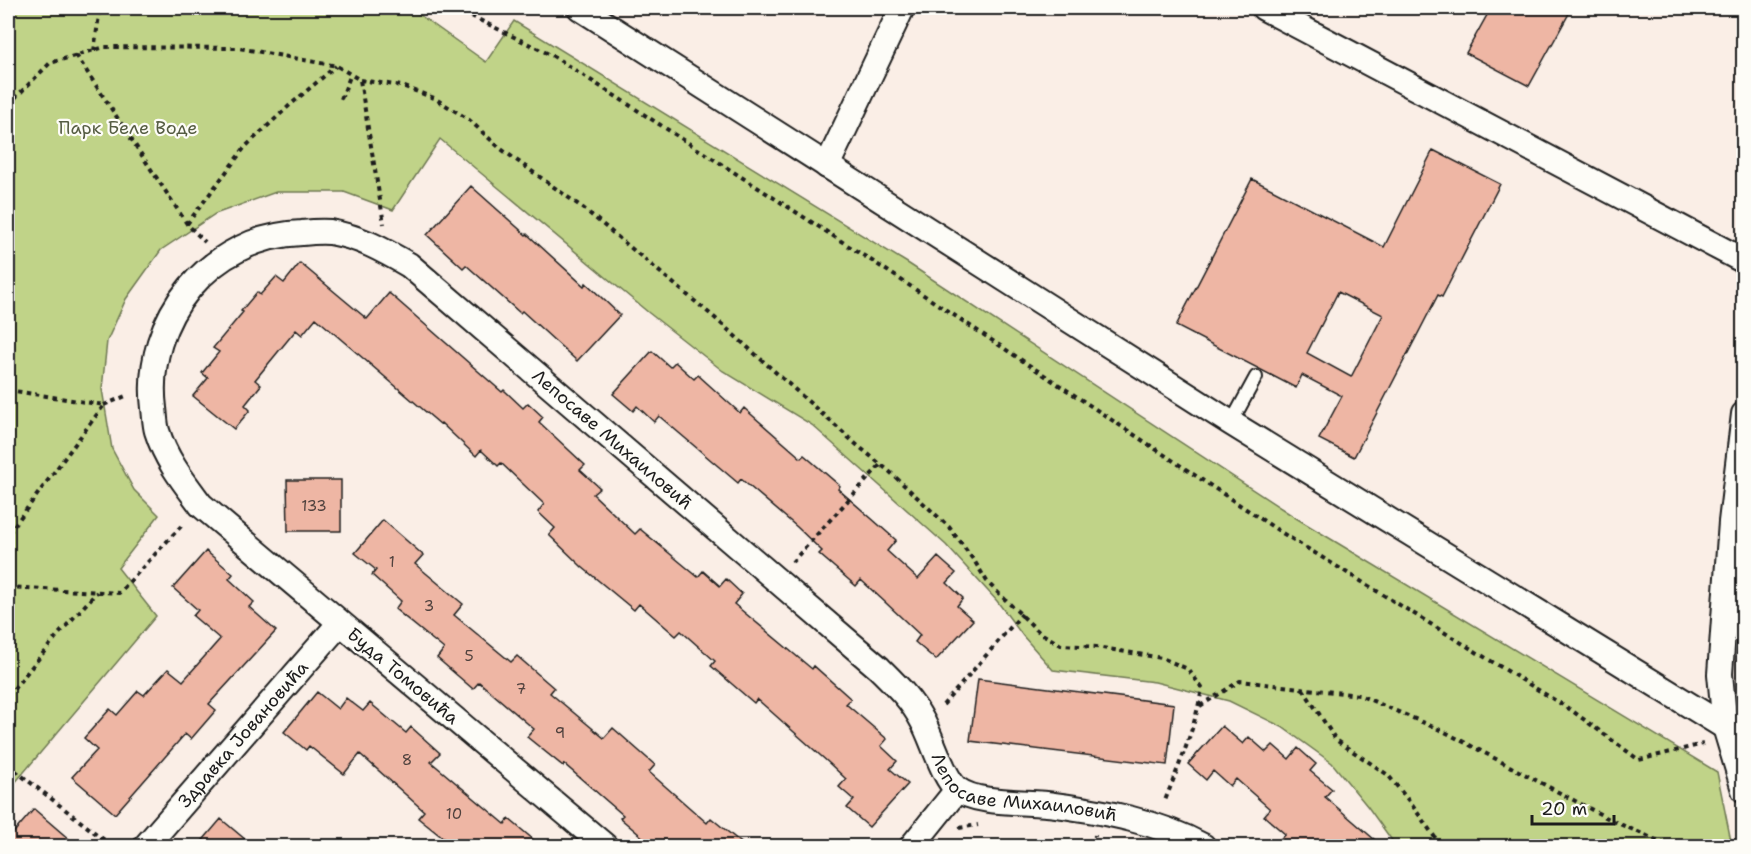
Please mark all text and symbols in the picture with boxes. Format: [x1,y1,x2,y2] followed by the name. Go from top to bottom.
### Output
[59,116,197,140] park label: Парк Беле Воде
[527,364,698,515] street label: Лепосаве Михаиловић
[301,496,327,516] house number: 133
[389,552,395,572] house number: 1
[424,596,434,616] house number: 3
[342,622,464,730] street label: Буда Томовића
[464,646,474,666] house number: 5
[173,656,314,813] street label: Здравка Јовановића
[516,679,526,699] house number: 7
[555,723,565,743] house number: 9
[926,749,1119,827] street label: Лепосаве Михаиловић
[402,750,412,770] house number: 8
[1532,788,1614,826] scale bar
[1541,797,1587,821] text: 20 m
[446,804,462,824] house number: 10

